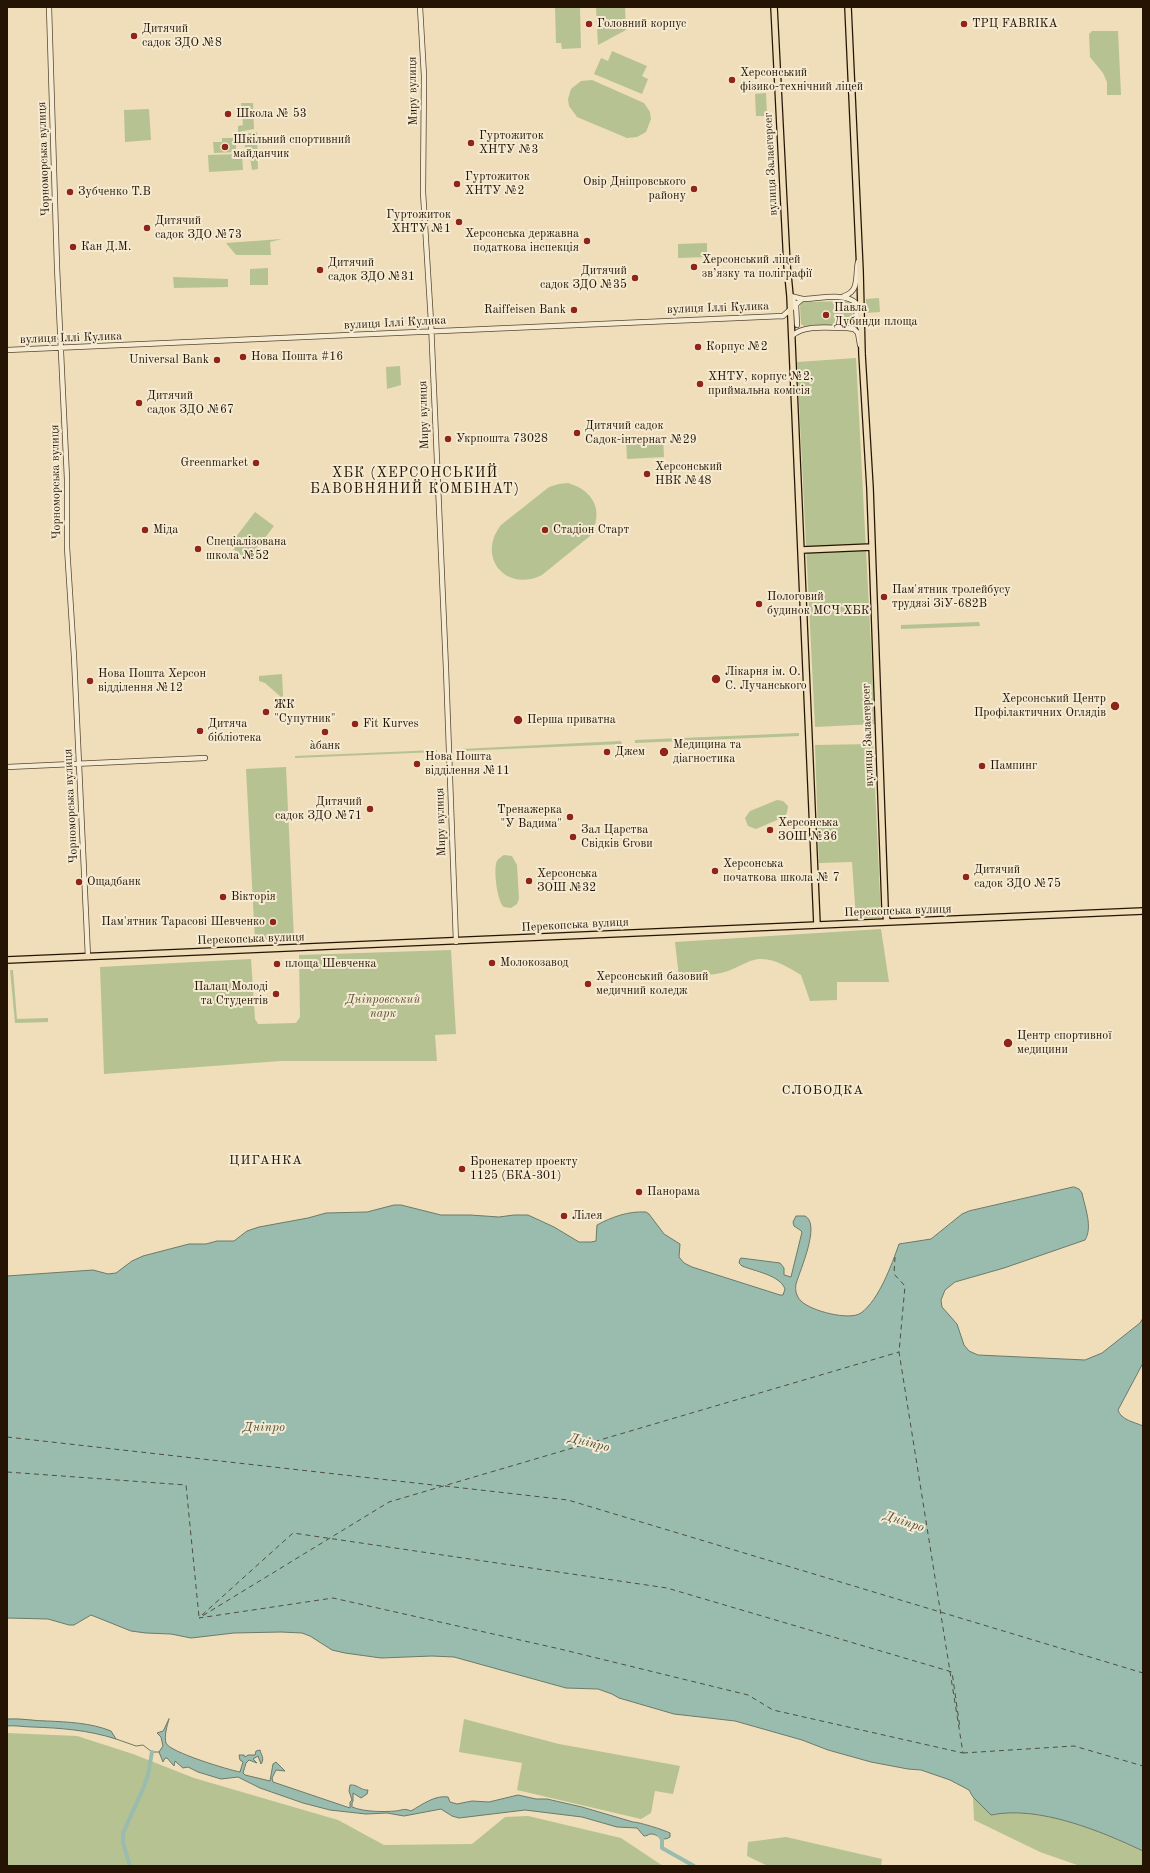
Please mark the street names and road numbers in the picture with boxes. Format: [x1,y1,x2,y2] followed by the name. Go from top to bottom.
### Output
[405,56,421,126] street label: Миру вулиця
[35,101,53,217] street label: Чорноморська вулиця
[761,112,781,216] street label: вулиця Залаегерсег
[667,299,769,317] street label: вулиця Іллі Кулика
[343,313,447,333] street label: вулиця Іллі Кулика
[20,329,122,347] street label: вулиця Іллі Кулика
[416,380,432,450] street label: Миру вулиця
[48,424,64,540] street label: Чорноморська вулиця
[859,683,877,787] street label: вулиця Залаегерсег
[61,748,81,864] street label: Чорноморська вулиця
[433,787,449,857] street label: Миру вулиця
[844,902,952,920] street label: Перекопська вулиця
[521,915,629,935] street label: Перекопська вулиця
[197,930,305,948] street label: Перекопська вулиця

